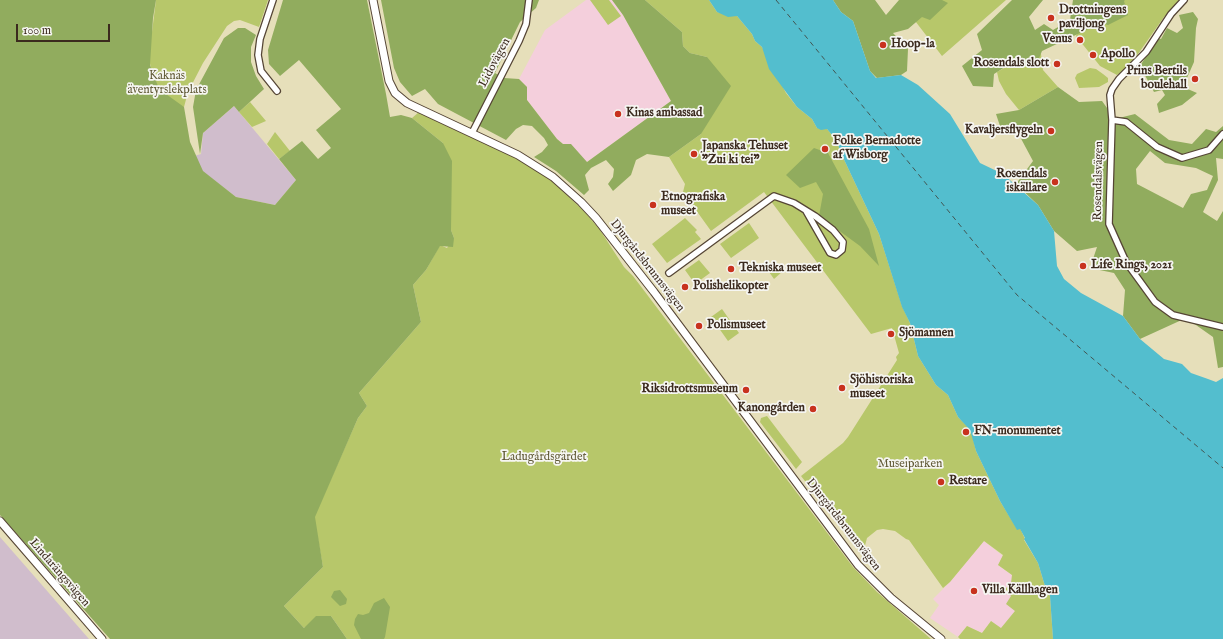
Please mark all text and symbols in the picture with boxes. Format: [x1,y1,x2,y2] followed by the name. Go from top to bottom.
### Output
[1059,4,1126,32] place label: Drottningens paviljong
[1046,13,1056,23] marker: Drottningens paviljong
[18,16,112,42] scale bar
[23,23,51,38] text: 100 m
[1043,33,1072,47] place label: Venus
[1075,35,1085,45] marker: Venus
[476,36,514,90] street label: Lidovägen
[891,38,935,52] place label: Hoop-la
[878,40,888,50] marker: Hoop-la
[1101,48,1135,62] place label: Apollo
[1088,50,1098,60] marker: Apollo
[973,57,1049,71] place label: Rosendals slott
[1052,59,1062,69] marker: Rosendals slott
[1127,65,1187,93] place label: Prins Bertils boulehall
[127,70,207,98] park label: Kaknäs äventyrslekplats
[1190,74,1200,84] marker: Prins Bertils boulehall
[626,107,702,121] place label: Kinas ambassad
[613,109,623,119] marker: Kinas ambassad
[965,124,1043,138] place label: Kavaljersflygeln
[1046,126,1056,136] marker: Kavaljersflygeln
[833,135,921,163] place label: Folke Bernadotte af Wisborg
[702,140,788,168] place label: Japanska Tehuset "Zui ki tei"
[1091,141,1107,221] street label: Rosendalsvägen
[820,144,830,154] marker: Folke Bernadotte af Wisborg
[689,149,699,159] marker: Japanska Tehuset "Zui ki tei"
[996,168,1047,196] place label: Rosendals iskällare
[1050,177,1060,187] marker: Rosendals iskällare
[661,191,725,219] place label: Etnografiska museet
[648,200,658,210] marker: Etnografiska museet
[607,217,687,315] street label: Djurgårdsbrunnsvägen
[1091,259,1172,273] place label: Life Rings, 2021
[1078,261,1088,271] marker: Life Rings, 2021
[739,262,821,276] place label: Tekniska museet
[726,264,736,274] marker: Tekniska museet
[693,280,769,294] place label: Polishelikopter
[680,282,690,292] marker: Polishelikopter
[707,319,766,333] place label: Polismuseet
[694,321,704,331] marker: Polismuseet
[899,327,954,341] place label: Sjömannen
[886,329,896,339] marker: Sjömannen
[850,374,913,402] place label: Sjöhistoriska museet
[642,383,738,397] place label: Riksidrottsmuseum
[837,383,847,393] marker: Sjöhistoriska museet
[741,385,751,395] marker: Riksidrottsmuseum
[738,402,805,416] place label: Kanongården
[808,404,818,414] marker: Kanongården
[974,425,1061,439] place label: FN-monumentet
[961,427,971,437] marker: FN-monumentet
[501,451,587,465] park label: Ladugårdsgärdet
[878,458,942,472] park label: Museiparken
[949,475,987,489] place label: Restare
[803,476,883,574] street label: Djurgårdsbrunnsvägen
[936,477,946,487] marker: Restare
[26,536,92,610] street label: Lindarängsvägen
[982,584,1058,598] place label: Villa Källhagen
[969,586,979,596] marker: Villa Källhagen

